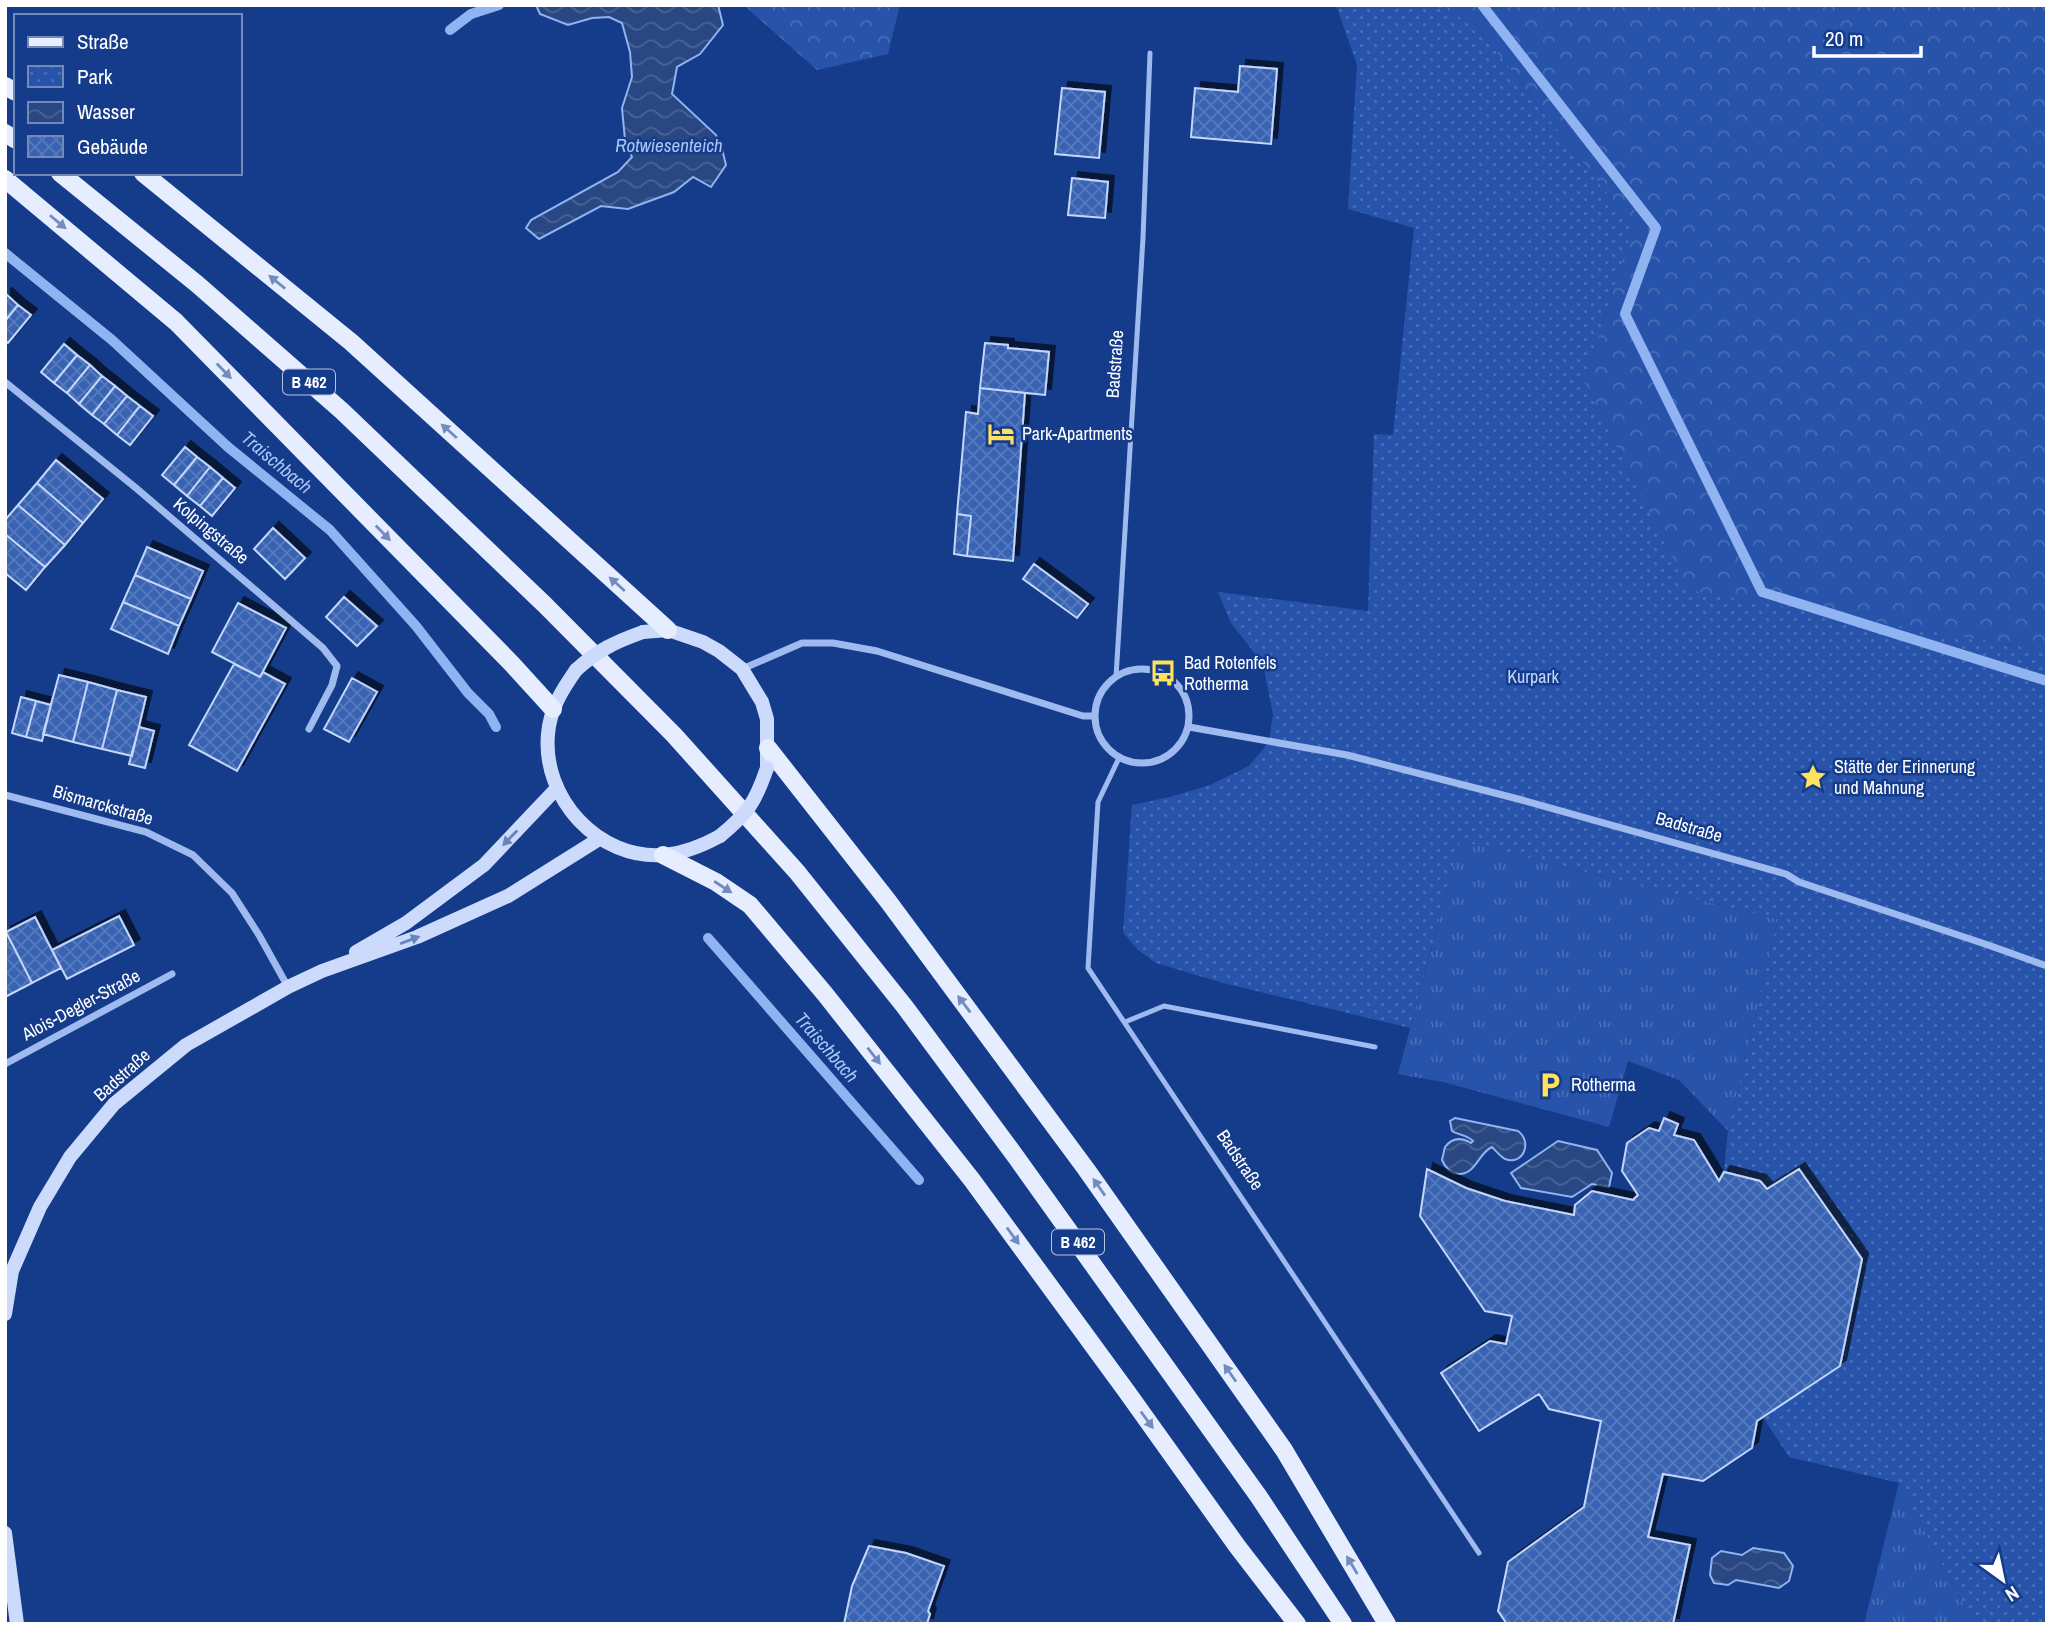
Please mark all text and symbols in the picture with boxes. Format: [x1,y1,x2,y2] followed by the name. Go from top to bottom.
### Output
[14,14,242,175] legend
[1814,14,1921,58] scale bar
[1825,24,1863,53] text: 20 m
[77,27,129,56] text: Straße
[77,62,113,91] text: Park
[77,97,135,126] text: Wasser
[77,132,148,161] text: Gebäude
[615,132,723,158] water label: Rotwiesenteich
[48,215,66,230] one-way arrow
[269,275,286,290] one-way arrow
[1100,329,1129,399] street label: Badstraße
[215,362,232,379] one-way arrow
[283,370,335,394] road number: B 462
[986,419,1016,449] hotel icon: Park-Apartments
[1022,421,1133,446] place label: Park-Apartments
[440,423,458,439] one-way arrow
[236,425,318,499] water label: Traischbach
[168,492,255,570] street label: Kolpingstraße
[375,524,391,541] one-way arrow
[609,577,626,593] one-way arrow
[1184,650,1277,696] place label: Bad Rotenfels Rotherma
[1148,658,1178,688] bus stop icon: Bad Rotenfels Rotherma
[1507,664,1559,689] park label: Kurpark
[1834,754,1976,800] place label: Stätte der Erinnerung und Mahnung
[1798,762,1828,792] place icon: Stätte der Erinnerung und Mahnung
[50,778,156,831] street label: Bismarckstraße
[1653,805,1725,848] street label: Badstraße
[501,829,518,846] one-way arrow
[714,880,732,894] one-way arrow
[399,934,420,945] one-way arrow
[16,963,144,1047] street label: Alois-Degler-Straße
[957,995,971,1013] one-way arrow
[789,1006,865,1088] water label: Traischbach
[88,1043,155,1107] street label: Badstraße
[866,1047,881,1064] one-way arrow
[1535,1070,1565,1100] parking icon: Rotherma
[1571,1072,1636,1097] place label: Rotherma
[1211,1125,1270,1195] street label: Badstraße
[1092,1178,1106,1196] one-way arrow
[1005,1227,1019,1245] one-way arrow
[1052,1230,1104,1254] road number: B 462
[1223,1364,1237,1382] one-way arrow
[1140,1411,1154,1429] one-way arrow
[1968,1545,2038,1615] north arrow
[1346,1556,1358,1575] one-way arrow
[2000,1580,2024,1608] text: N

